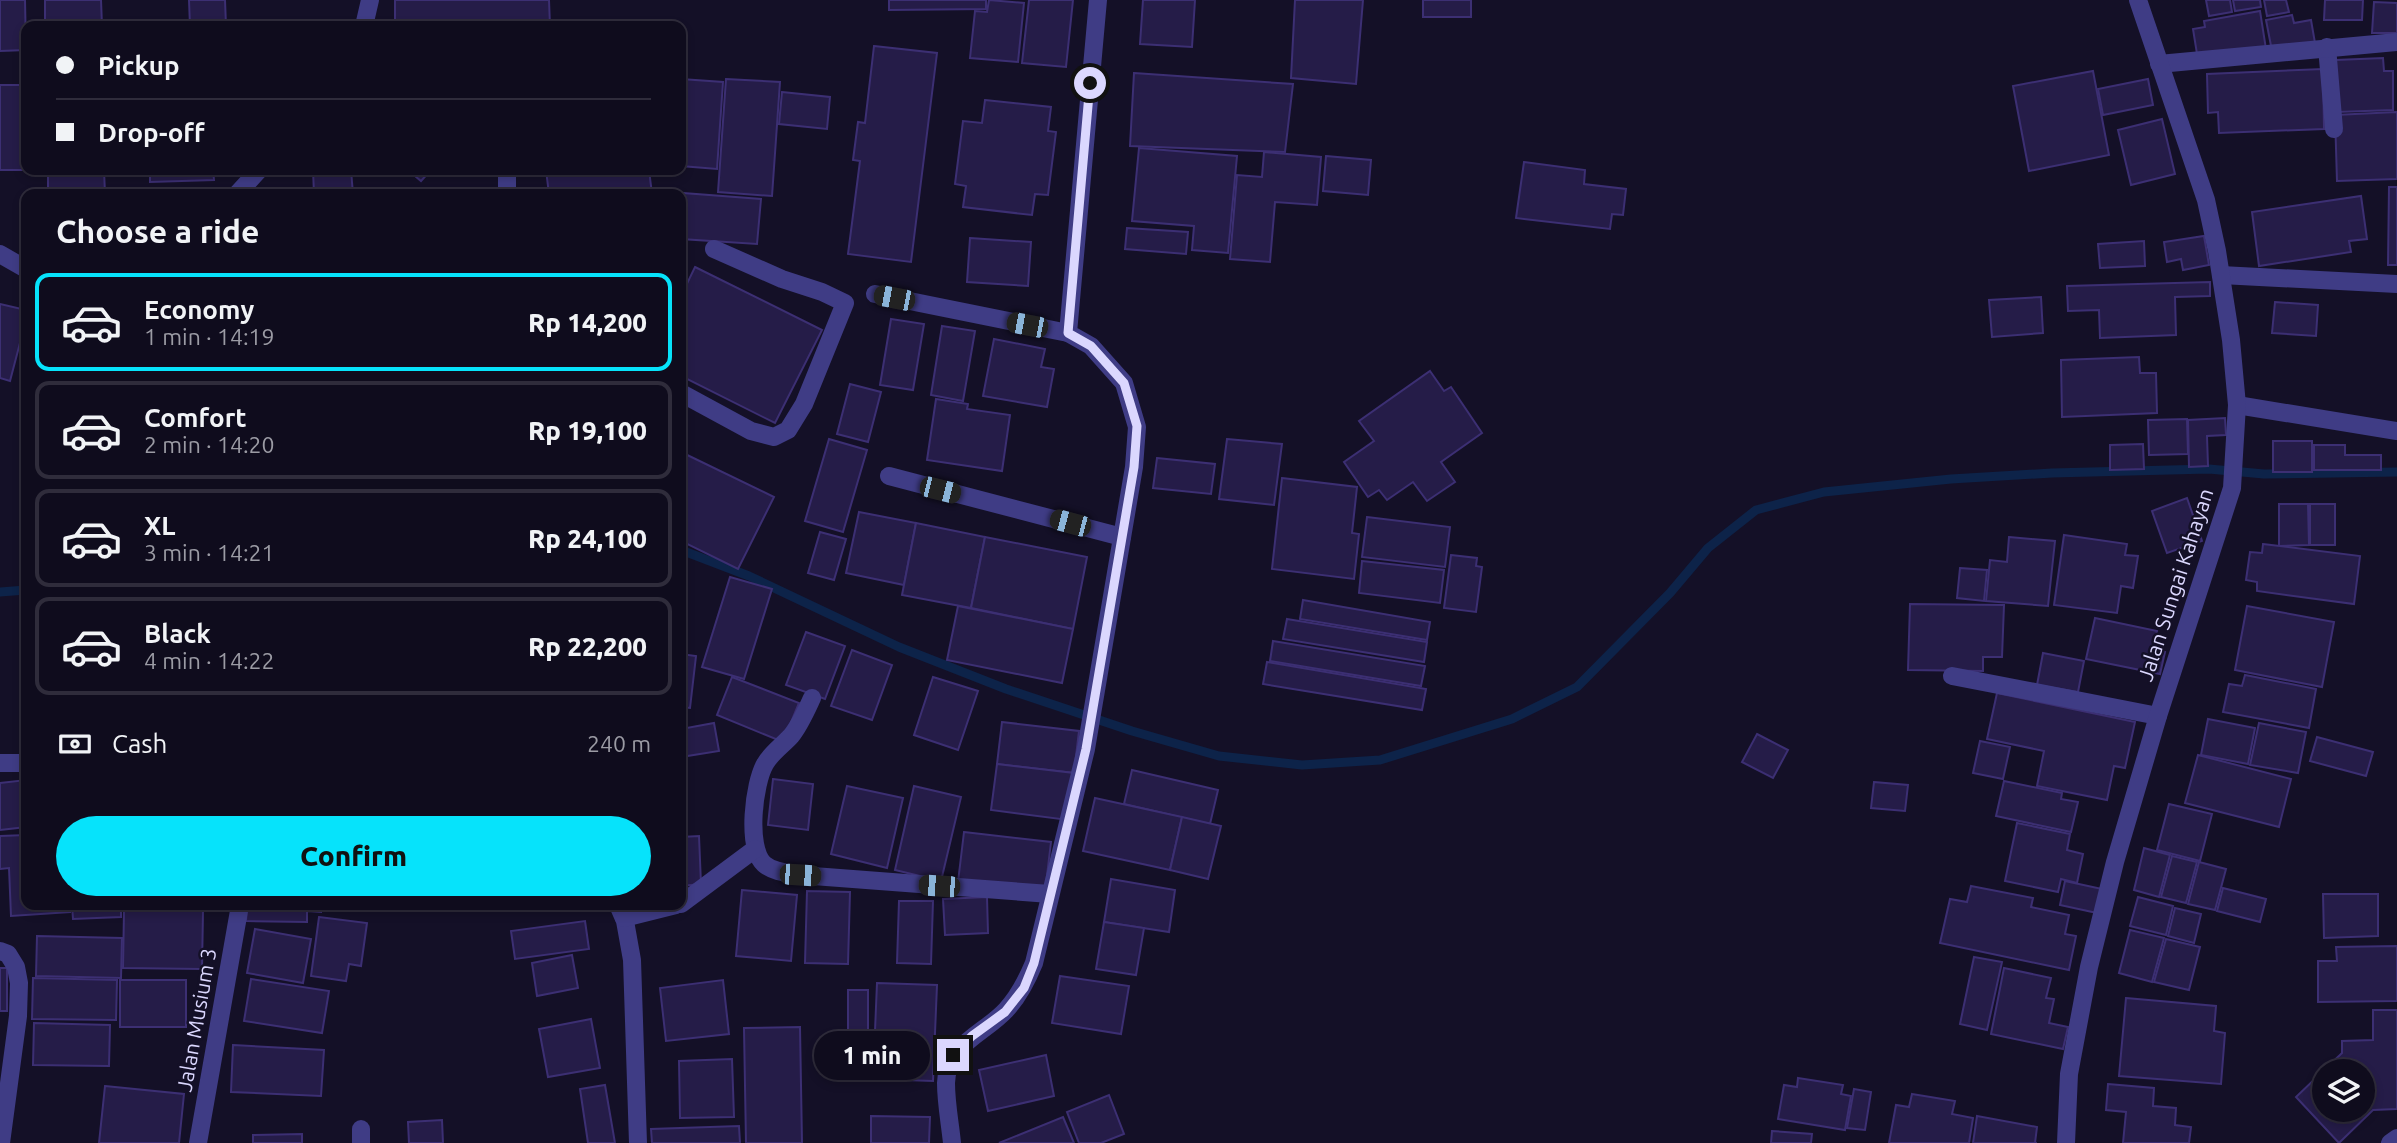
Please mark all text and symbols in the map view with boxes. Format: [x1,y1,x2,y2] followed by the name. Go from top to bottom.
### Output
[98,51,180,80] text: Pickup
[1074,67,1106,99] route start
[98,118,205,147] text: Drop-off
[56,213,259,249] text: Choose a ride
[872,284,917,312] car
[60,291,123,354] icon: car
[144,295,254,324] text: Economy
[528,308,647,337] text: Rp 14,200
[1005,311,1050,339] car
[144,324,275,349] text: 1 min · 14:19
[60,399,123,462] icon: car
[144,403,247,432] text: Comfort
[528,416,647,445] text: Rp 19,100
[144,432,275,457] text: 2 min · 14:20
[918,475,963,505] car
[2133,485,2218,684] street label: Jalan Sungai Kahayan
[60,507,123,570] icon: car
[1047,507,1094,539] car
[144,511,175,540] text: XL
[528,524,647,553] text: Rp 24,100
[144,540,275,565] text: 3 min · 14:21
[60,615,123,678] icon: car
[144,619,211,648] text: Black
[528,632,647,661] text: Rp 22,200
[144,648,275,673] text: 4 min · 14:22
[56,725,94,763] icon: cash
[112,729,167,758] text: Cash
[587,731,651,756] text: 240 m
[56,816,651,896] button: Confirm
[779,863,822,887] car
[918,874,961,898] car
[172,946,220,1094] street label: Jalan Musium 3
[813,1030,928,1080] callout: 1 min
[937,1039,969,1071] route end
[843,1043,901,1068] text: 1 min
[2312,1059,2375,1122] map controls
[2312,1059,2375,1122] button: layers

